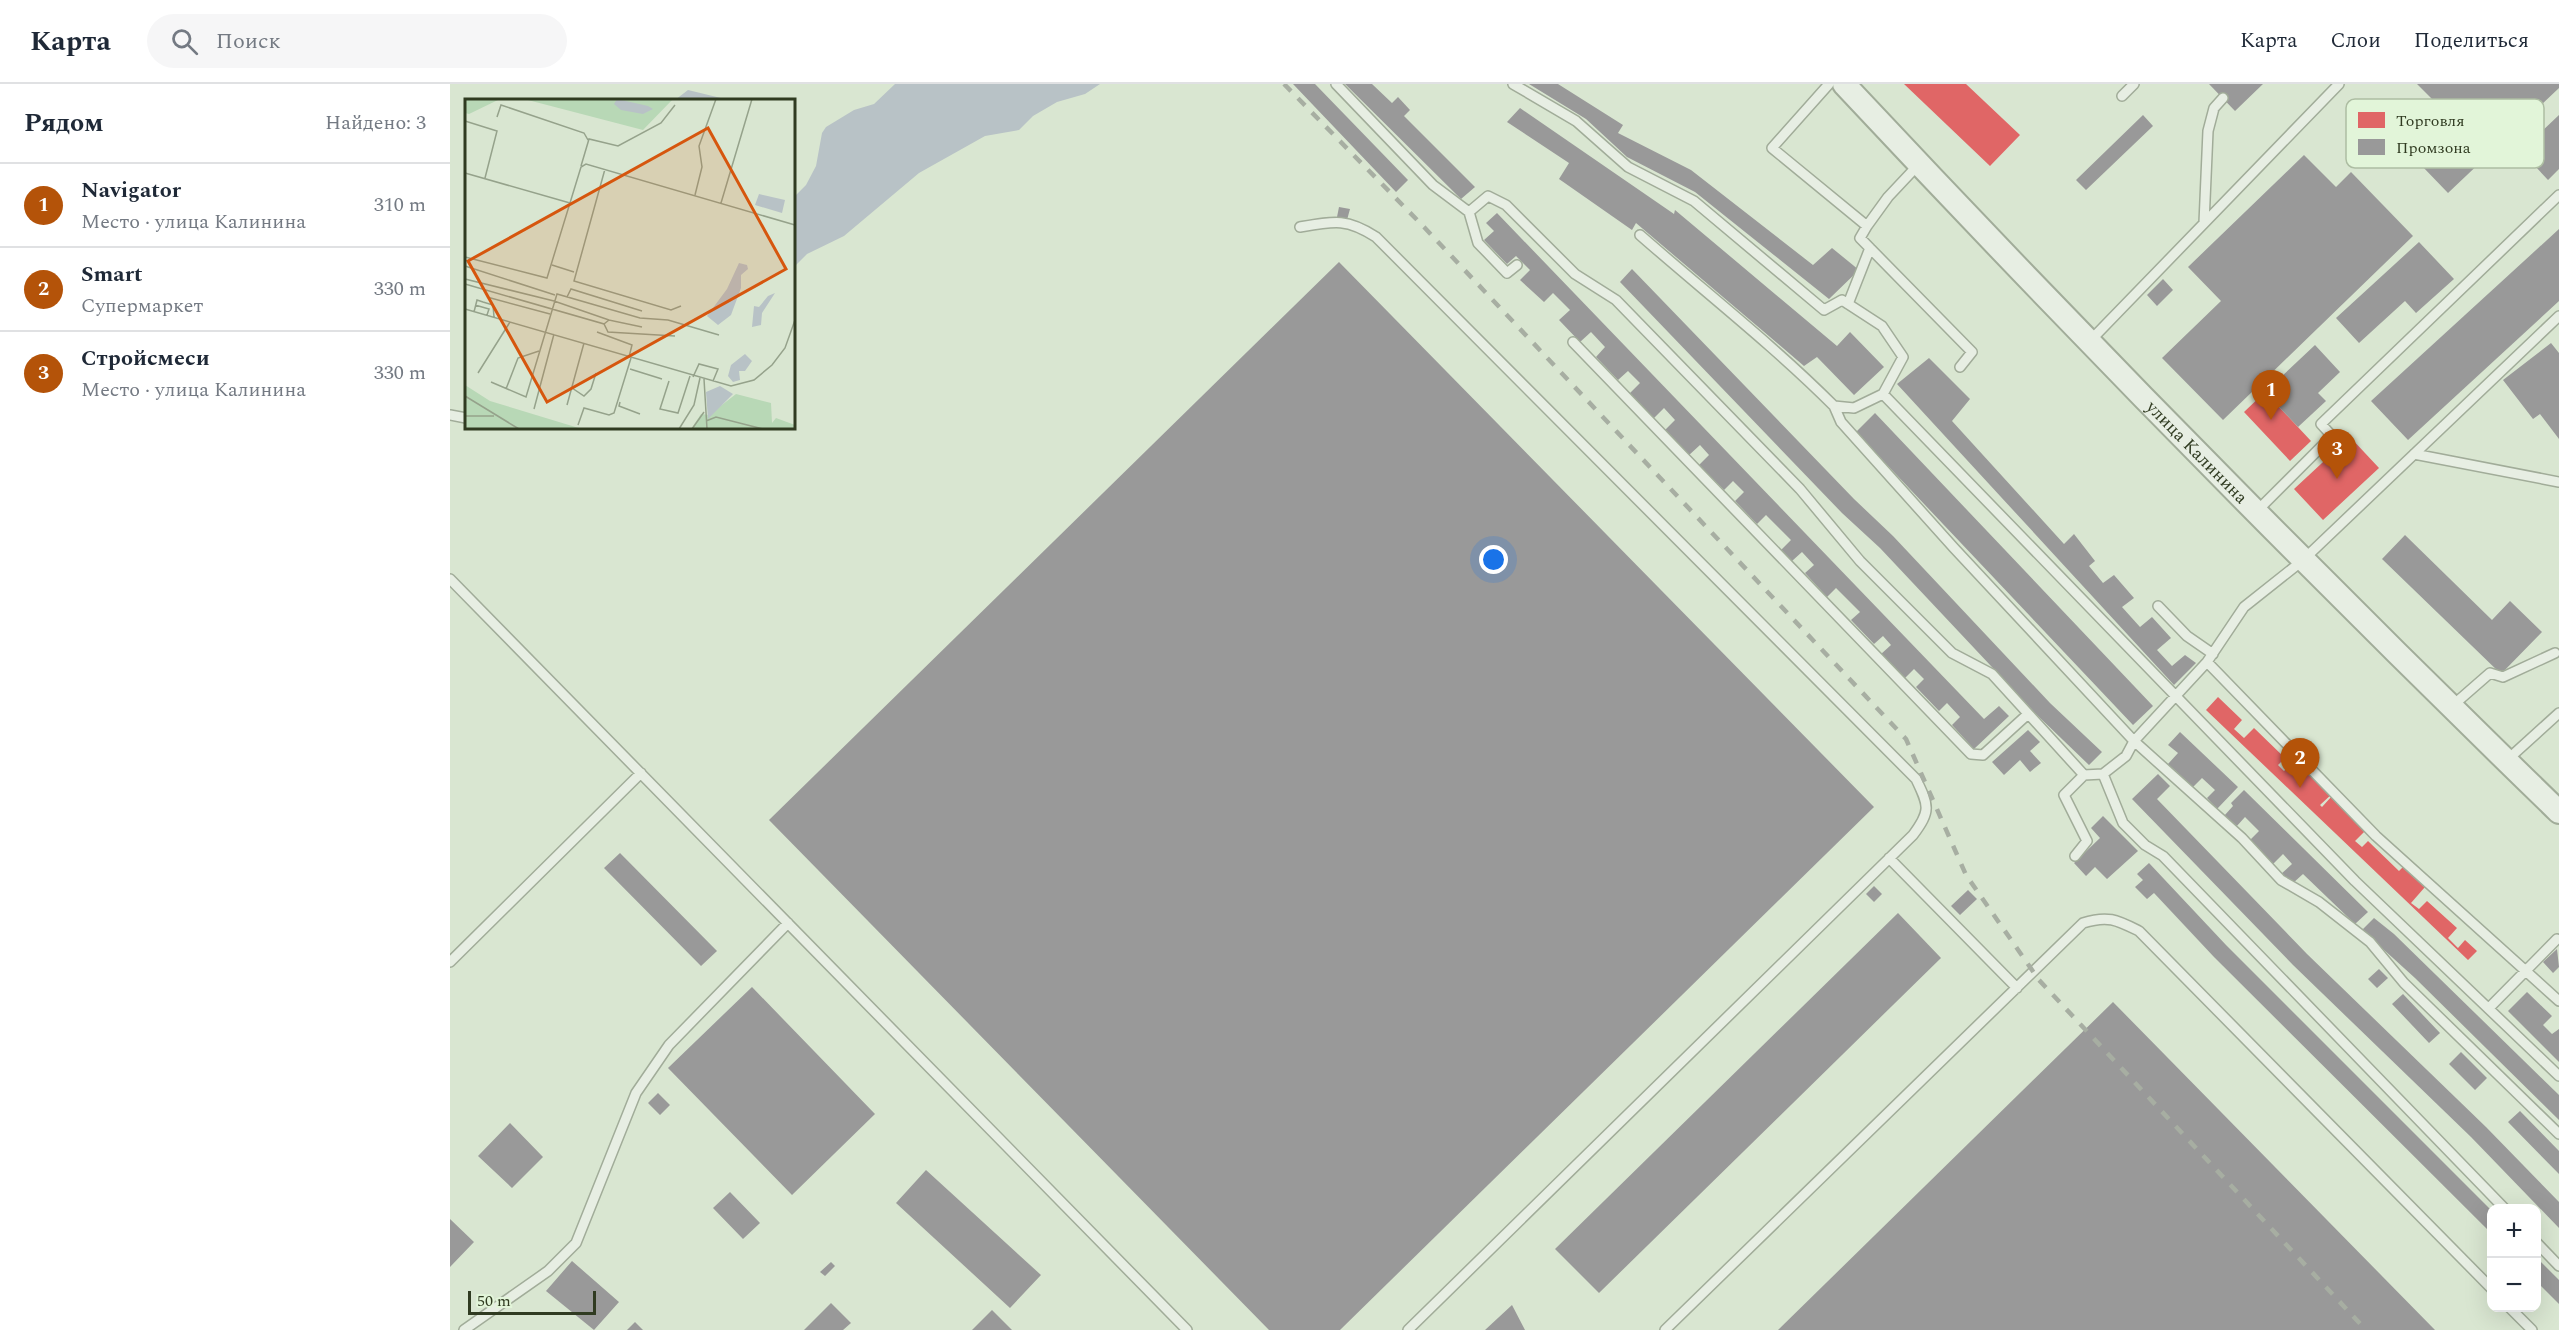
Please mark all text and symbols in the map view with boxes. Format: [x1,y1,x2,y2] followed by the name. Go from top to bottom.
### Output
[147,14,567,68] search box
[30,20,111,63] text: Карта
[168,25,201,58] icon: search
[216,25,281,58] text: Поиск
[2240,25,2297,57] text: Карта
[2330,25,2381,57] text: Слои
[2414,25,2529,57] text: Поделиться
[465,99,795,429] inset map
[2346,99,2544,168] legend
[24,103,104,143] text: Рядом
[325,108,426,138] text: Найдено: 3
[2396,109,2465,133] text: Торговля
[2396,136,2471,160] text: Промзона
[81,174,181,207] text: Navigator
[38,190,49,220] text: 1
[374,190,426,220] text: 310 m
[81,207,306,237] text: Место · улица Калинина
[81,258,143,291] text: Smart
[38,274,49,304] text: 2
[374,274,426,304] text: 330 m
[81,291,203,321] text: Супермаркет
[81,342,210,375] text: Стройсмеси
[38,358,49,388] text: 3
[374,358,426,388] text: 330 m
[2252,370,2290,420] pin: 1
[81,375,306,405] text: Место · улица Калинина
[2139,393,2254,510] street label: улица Калинина
[2318,430,2356,479] pin: 3
[1479,545,1508,574] your location
[2280,738,2320,788] pin: 2
[2487,1204,2541,1312] map controls
[2487,1204,2541,1258] button: +
[2487,1258,2541,1312] button: −
[468,1288,596,1316] scale bar
[477,1289,511,1313] text: 50 m

